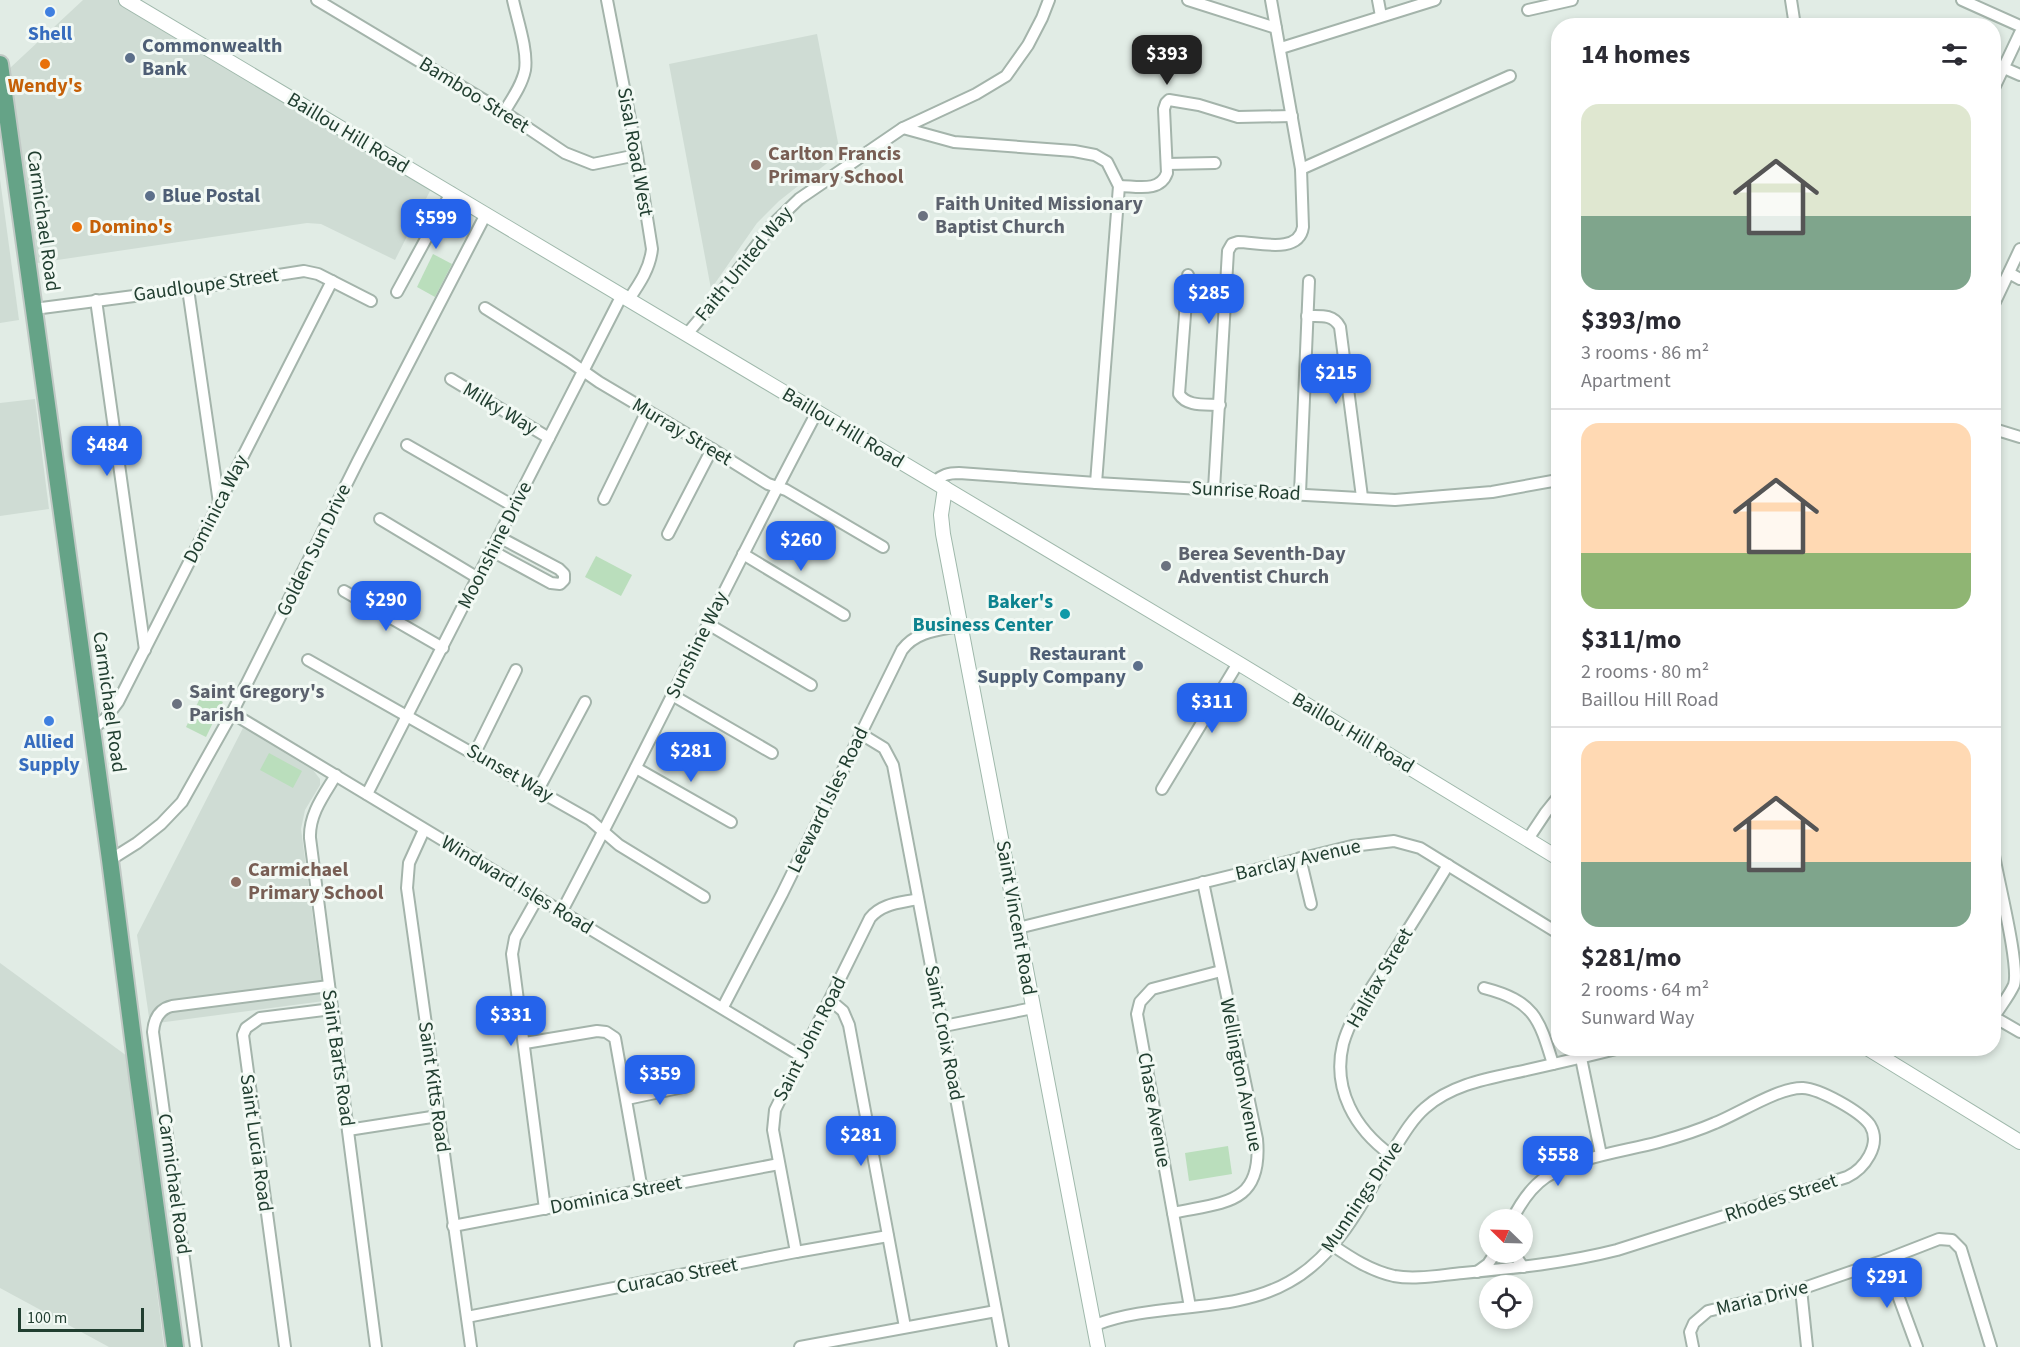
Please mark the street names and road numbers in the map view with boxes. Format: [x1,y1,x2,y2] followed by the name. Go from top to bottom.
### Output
[413,50,535,140] street label: Bamboo Street
[610,85,660,219] street label: Sisal Road West
[282,86,414,180] street label: Baillou Hill Road
[19,149,67,293] street label: Carmichael Road
[689,200,800,328] street label: Faith United Way
[132,261,281,309] street label: Gaudloupe Street
[457,376,543,443] street label: Milky Way
[777,381,909,475] street label: Baillou Hill Road
[627,391,738,473] street label: Murray Street
[177,449,256,568] street label: Dominica Way
[1191,474,1301,508] street label: Sunrise Road
[451,476,539,614] street label: Moonshine Drive
[270,479,358,621] street label: Golden Sun Drive
[659,586,735,703] street label: Sunshine Way
[85,630,133,774] street label: Carmichael Road
[1287,686,1419,780] street label: Baillou Hill Road
[780,722,876,878] street label: Leeward Isles Road
[461,737,559,809] street label: Sunset Way
[436,829,598,941] street label: Windward Isles Road
[1233,832,1364,888] street label: Barclay Avenue
[989,838,1043,998] street label: Saint Vincent Road
[1340,922,1420,1033] street label: Halifax Street
[917,963,971,1103] street label: Saint Croix Road
[767,972,853,1106] street label: Saint John Road
[315,988,361,1128] street label: Saint Barts Road
[1212,996,1270,1154] street label: Wellington Avenue
[411,1020,457,1154] street label: Saint Kitts Road
[1130,1050,1178,1170] street label: Chase Avenue
[232,1072,280,1214] street label: Saint Lucia Road
[150,1112,198,1256] street label: Carmichael Road
[1314,1136,1410,1258] street label: Munnings Drive
[1721,1167,1841,1229] street label: Rhodes Street
[548,1168,684,1221] street label: Dominica Street
[614,1251,740,1301] street label: Curacao Street
[1713,1273,1811,1323] street label: Maria Drive

